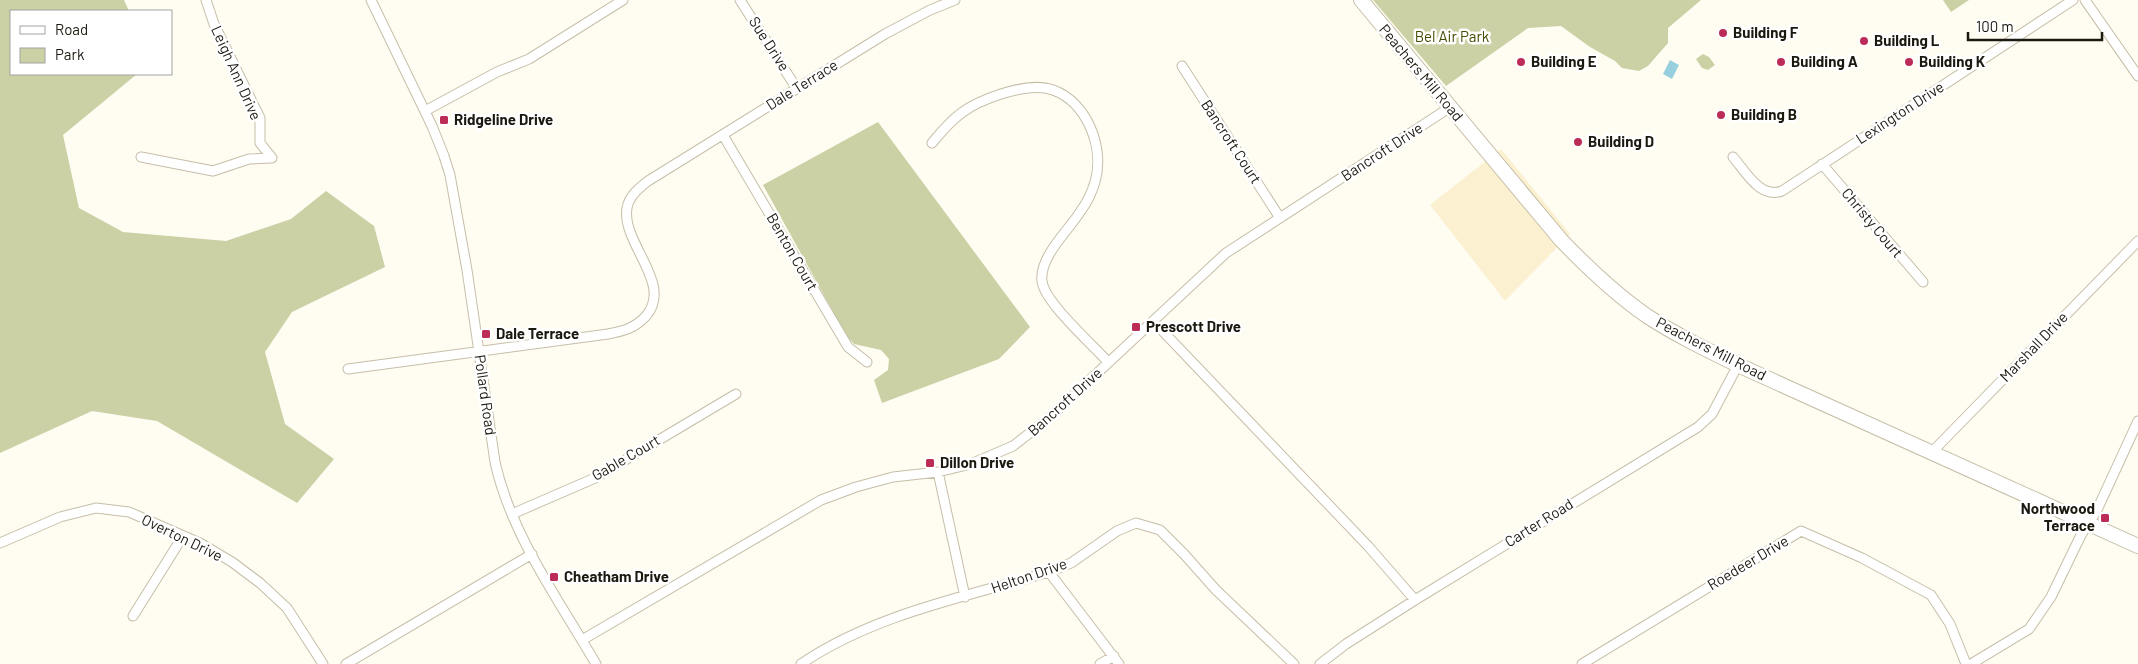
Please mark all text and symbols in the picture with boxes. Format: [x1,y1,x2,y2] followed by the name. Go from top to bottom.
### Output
[10,10,172,75] legend
[1968,10,2102,42] scale bar
[746,13,794,74] street label: Sue Drive
[1976,17,2014,35] text: 100 m
[55,20,88,38] text: Road
[1376,20,1468,125] street label: Peachers Mill Road
[208,23,266,122] street label: Leigh Ann Drive
[1733,23,1799,41] place label: Building F
[1415,27,1490,45] park label: Bel Air Park
[1717,27,1729,39] marker: Building F
[1874,31,1940,49] place label: Building L
[1858,35,1870,47] marker: Building L
[55,45,85,63] text: Park
[1531,52,1597,70] place label: Building E
[1791,52,1858,70] place label: Building A
[1919,52,1986,70] place label: Building K
[762,55,841,113] street label: Dale Terrace
[1515,56,1527,68] marker: Building E
[1775,56,1787,68] marker: Building A
[1903,56,1915,68] marker: Building K
[1852,77,1947,147] street label: Lexington Drive
[1198,96,1266,187] street label: Bancroft Court
[1731,105,1797,123] place label: Building B
[1715,109,1727,121] marker: Building B
[454,110,553,128] place label: Ridgeline Drive
[438,114,450,126] marker: Ridgeline Drive
[1337,118,1426,184] street label: Bancroft Drive
[1588,132,1654,150] place label: Building D
[1572,136,1584,148] marker: Building D
[1838,184,1907,261] street label: Christy Court
[763,210,822,293] street label: Benton Court
[1996,308,2071,385] street label: Marshall Drive
[1653,313,1770,384] street label: Peachers Mill Road
[1146,317,1241,335] place label: Prescott Drive
[1130,321,1142,333] marker: Prescott Drive
[496,324,579,342] place label: Dale Terrace
[480,328,492,340] marker: Dale Terrace
[471,353,501,436] street label: Pollard Road
[1024,363,1105,439] street label: Bancroft Drive
[588,430,663,484] street label: Gable Court
[940,453,1014,471] place label: Dillon Drive
[924,457,936,469] marker: Dillon Drive
[1501,494,1576,550] street label: Carter Road
[2021,499,2095,534] place label: Northwood Terrace
[139,510,226,564] street label: Overton Drive
[2099,512,2111,524] marker: Northwood Terrace
[1704,531,1791,593] street label: Roedeer Drive
[988,554,1069,596] street label: Helton Drive
[564,567,669,585] place label: Cheatham Drive
[548,571,560,583] marker: Cheatham Drive

